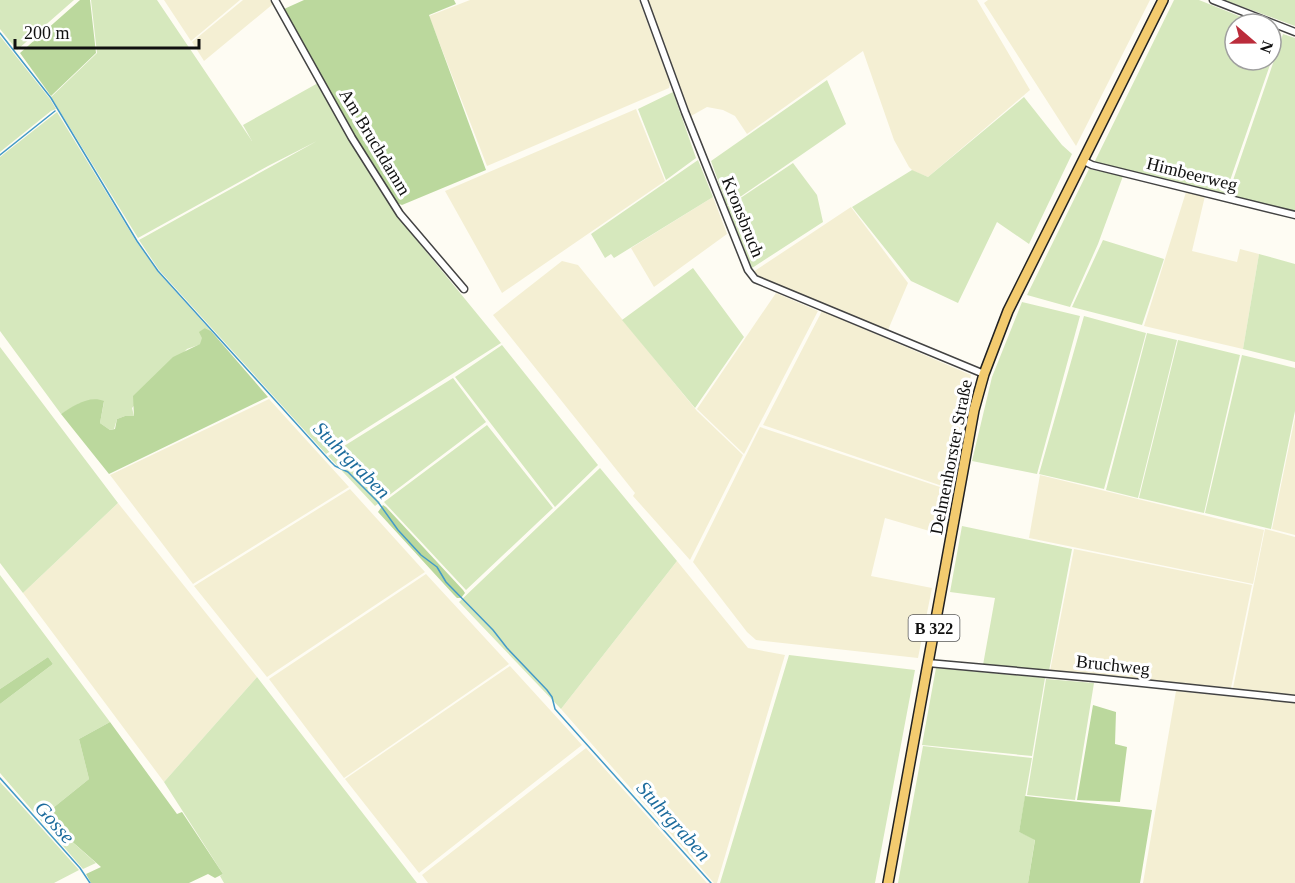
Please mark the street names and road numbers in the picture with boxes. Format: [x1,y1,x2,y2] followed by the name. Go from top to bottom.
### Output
[335,85,415,199] street label: Am Bruchdamm
[1144,153,1240,195] street label: Himbeerweg
[718,174,768,260] street label: Kronsbruch
[926,378,976,536] street label: Delmenhorster Straße
[908,615,960,641] road number: B 322
[1075,651,1151,679] street label: Bruchweg

